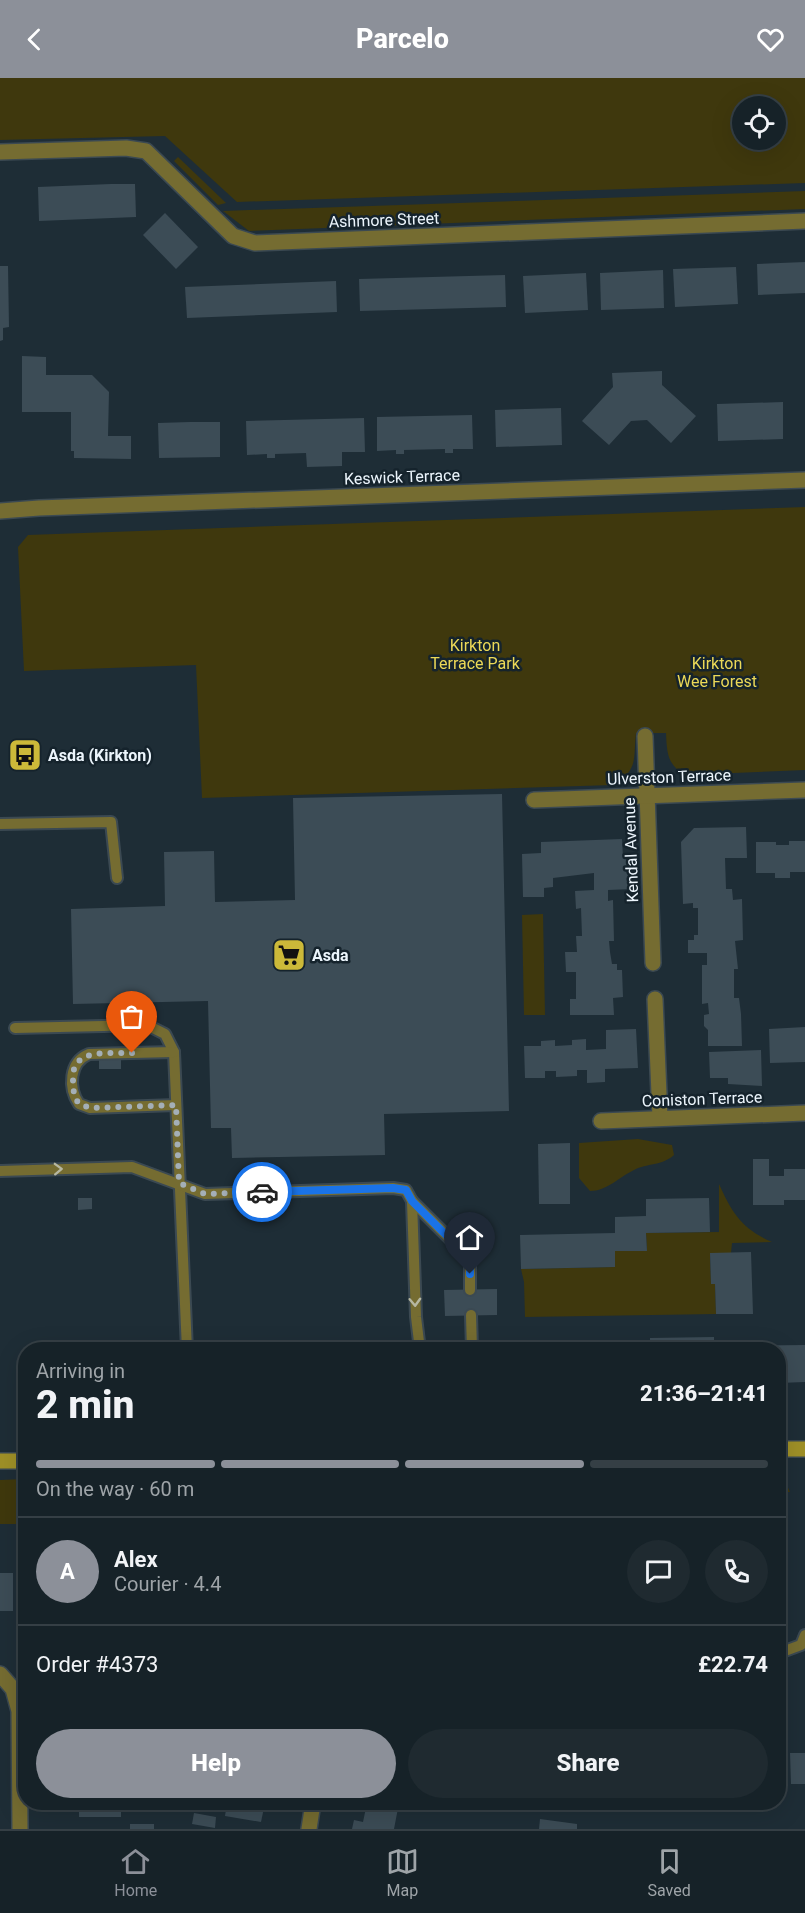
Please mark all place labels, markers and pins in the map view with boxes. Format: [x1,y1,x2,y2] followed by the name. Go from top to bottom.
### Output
[7,737,43,773] bus stop icon: Asda (Kirkton)
[48,746,152,765] place label: Asda (Kirkton)
[271,937,307,973] supermarket icon: Asda
[312,946,349,965] place label: Asda
[106,991,157,1053] pin
[444,1212,495,1274] pin

